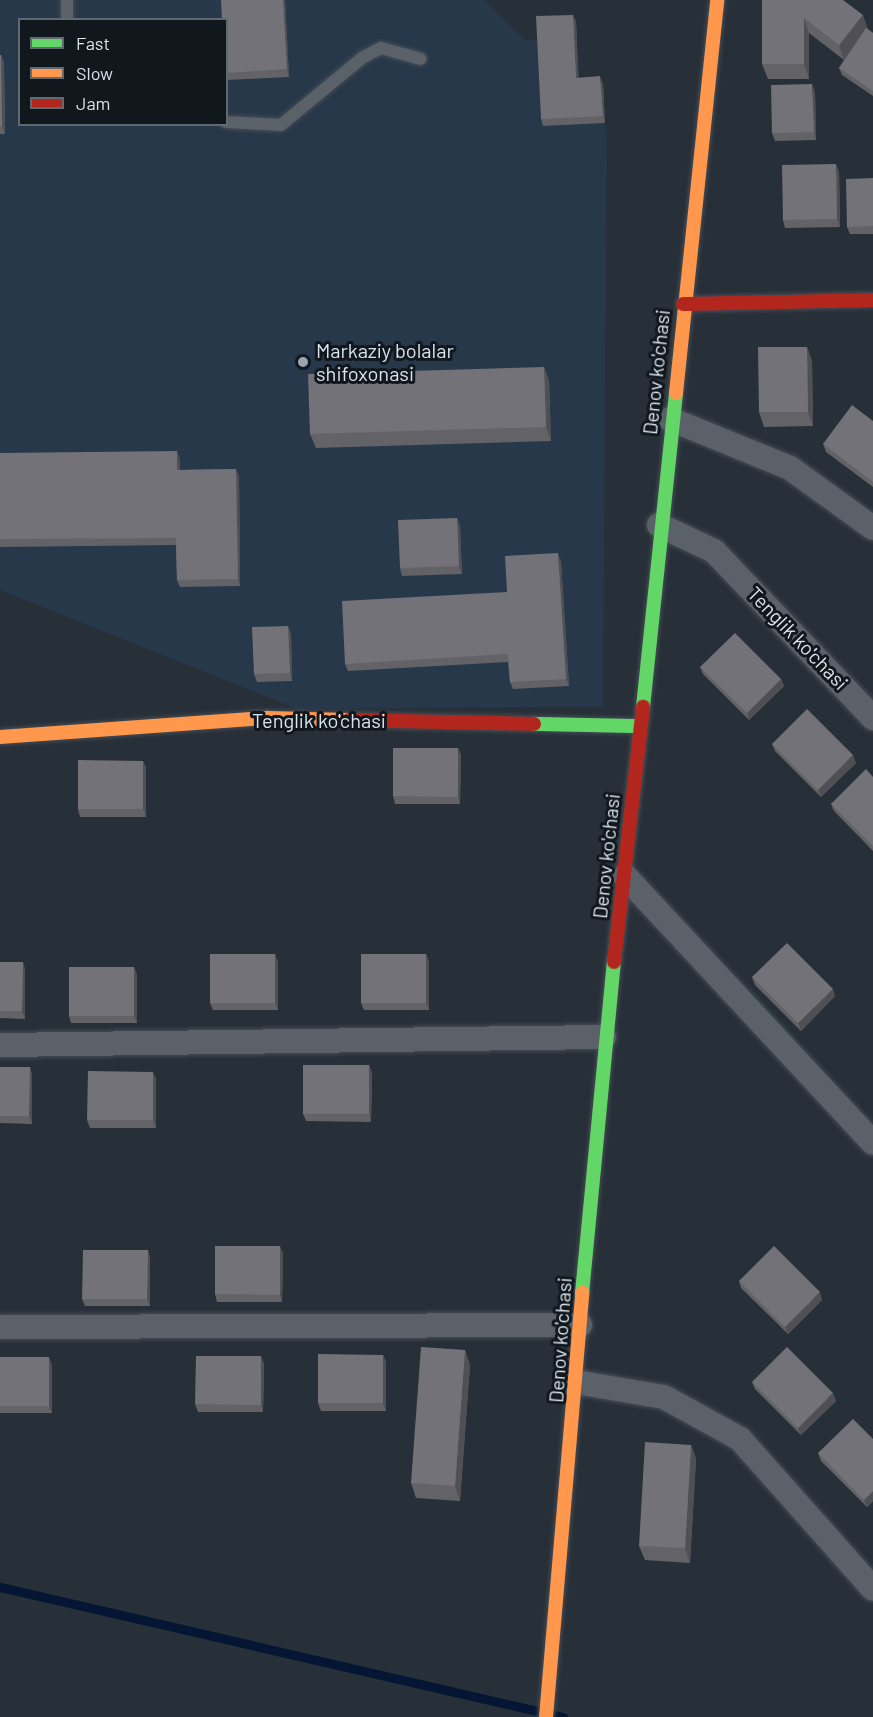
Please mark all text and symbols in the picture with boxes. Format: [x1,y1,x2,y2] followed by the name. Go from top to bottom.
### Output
[18,18,228,126] legend
[76,32,110,54] text: Fast
[76,62,113,84] text: Slow
[76,92,110,114] text: Jam
[637,308,675,436] street label: Denov ko'chasi
[316,338,454,385] place label: Markaziy bolalar shifoxonasi
[294,353,312,371] marker: Markaziy bolalar shifoxonasi
[743,582,853,694] street label: Tenglik ko'chasi
[252,708,386,732] street label: Tenglik ko'chasi
[587,792,625,920] street label: Denov ko'chasi
[544,1276,576,1404] street label: Denov ko'chasi

